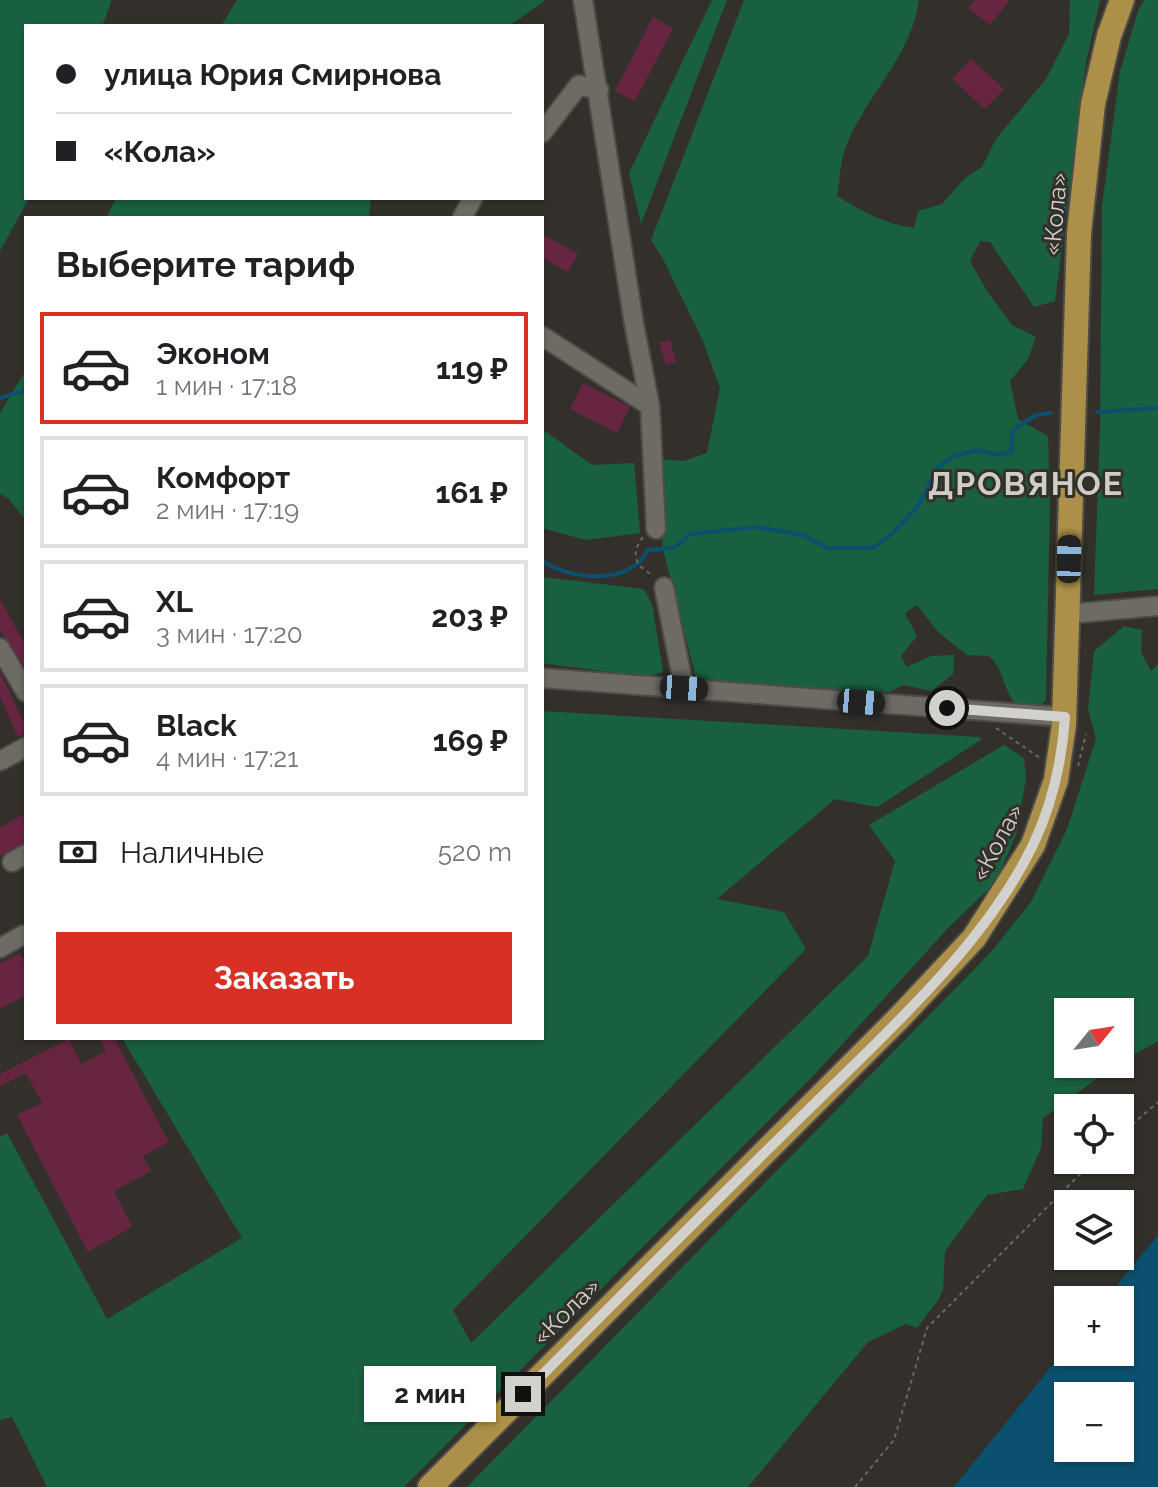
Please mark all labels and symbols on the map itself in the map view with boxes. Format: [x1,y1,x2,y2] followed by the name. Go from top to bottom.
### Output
[1037,171,1073,257] street label: «Кола»
[928,465,1124,502] district label: ДРОВЯНОЕ
[1057,535,1081,583] car
[659,674,709,702] car
[836,688,886,716] car
[929,690,965,726] route start
[965,799,1029,885] street label: «Кола»
[1054,998,1134,1078] north arrow
[526,1271,606,1351] street label: «Кола»
[363,1366,495,1422] callout: 2 мин
[505,1376,541,1412] route end

